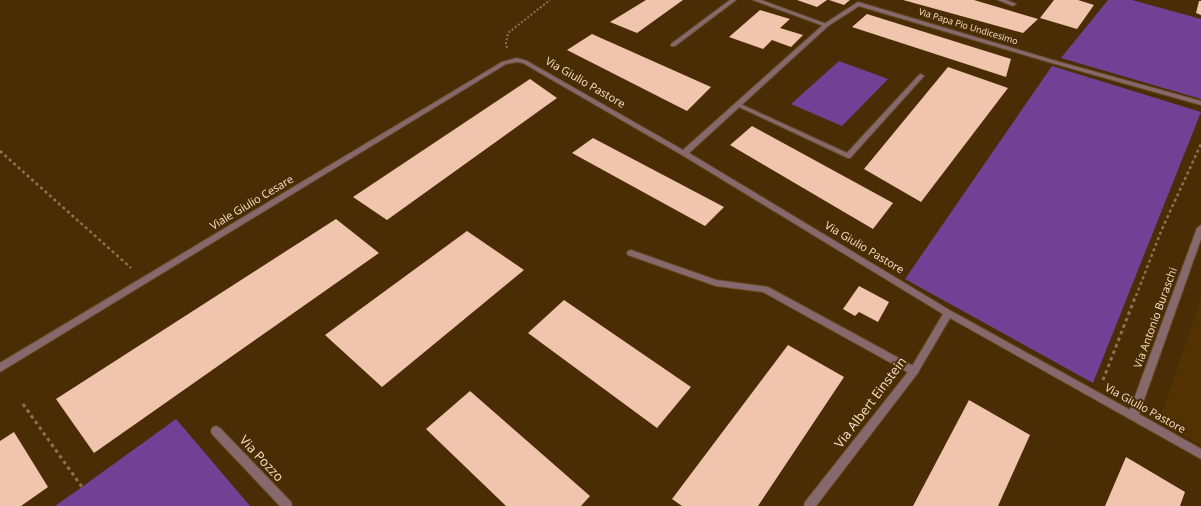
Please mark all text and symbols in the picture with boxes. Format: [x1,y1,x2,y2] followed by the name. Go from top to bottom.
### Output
[917,7,1019,47] street label: Via Papa Pio Undicesimo
[543,55,627,111] street label: Via Giulio Pastore
[208,173,296,233] street label: Viale Giulio Cesare
[822,219,906,277] street label: Via Giulio Pastore
[1132,266,1180,370] street label: Via Antonio Buraschi
[832,355,910,451] street label: Via Albert Einstein
[1102,381,1188,437] street label: Via Giulio Pastore
[236,433,286,485] street label: Via Pozzo

